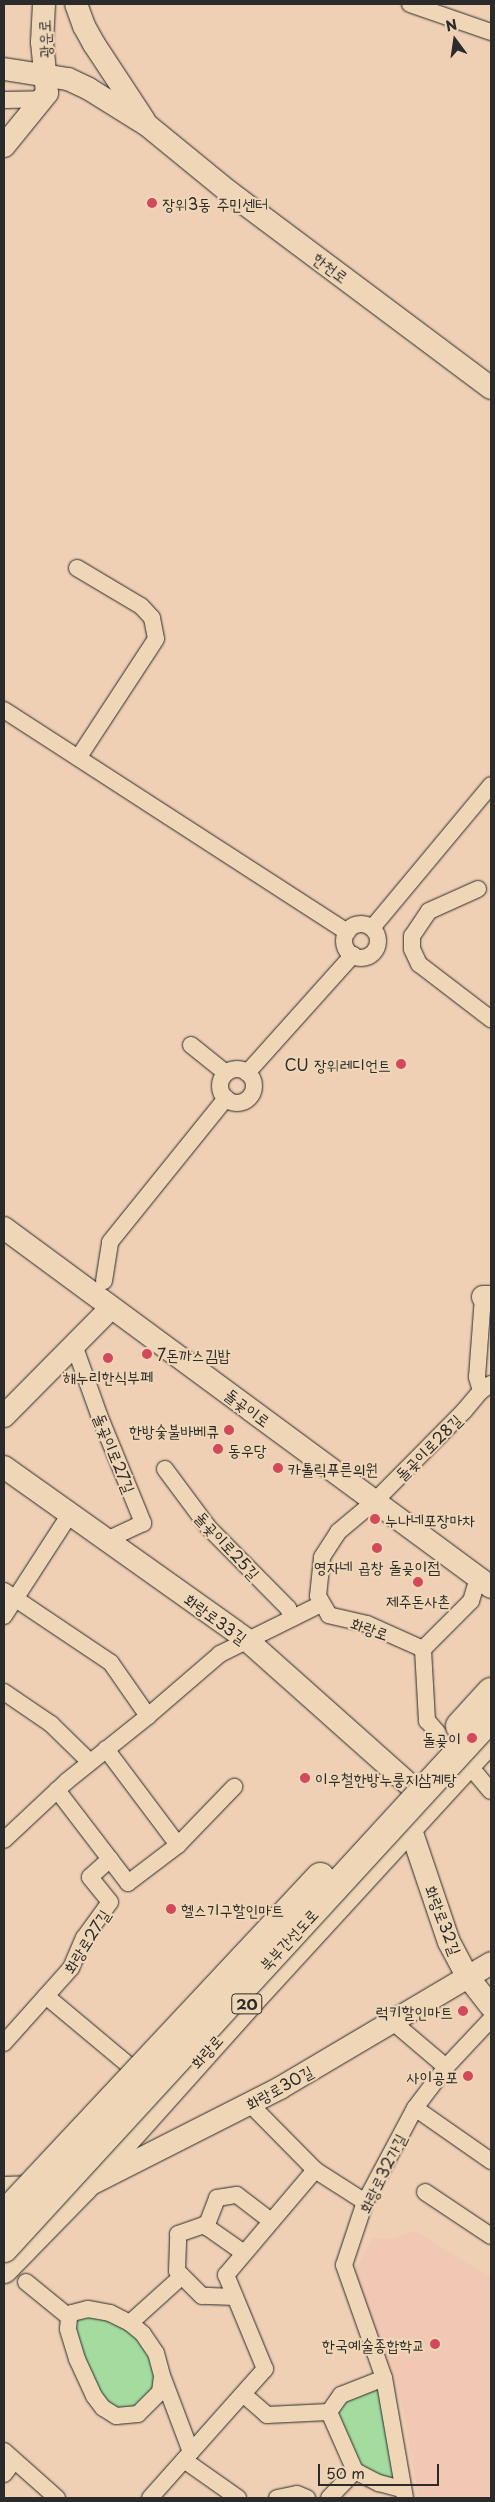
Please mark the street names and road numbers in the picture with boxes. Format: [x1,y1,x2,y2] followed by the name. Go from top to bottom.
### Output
[34,19,54,59] street label: 광운로
[310,248,352,286] street label: 한천로
[222,1384,274,1430] street label: 돌곶이로
[90,1410,140,1496] street label: 돌곶이로27길
[391,1410,465,1484] street label: 돌곶이로28길
[192,1507,264,1583] street label: 돌곶이로25길
[181,1589,251,1647] street label: 화랑로33길
[349,1613,391,1643] street label: 화랑로
[422,1882,466,1958] street label: 화랑로32길
[255,1904,321,1974] street label: 북부간선도로
[59,1906,113,1976] street label: 화랑로27길
[231,1992,263,2016] road number: 20
[186,2030,226,2072] street label: 화랑로
[242,2061,316,2113] street label: 화랑로30길
[355,2130,409,2216] street label: 화랑로32가길

